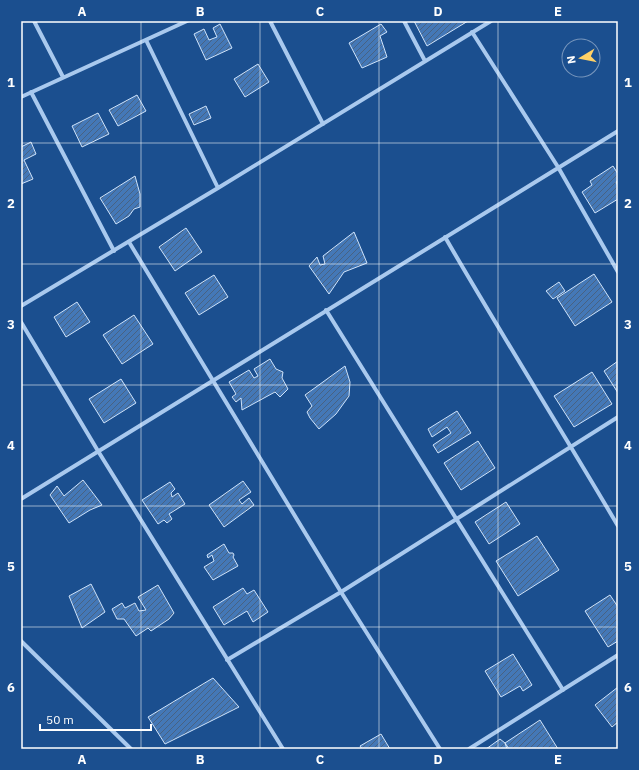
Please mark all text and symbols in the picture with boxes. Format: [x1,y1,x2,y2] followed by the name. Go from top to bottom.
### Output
[78,3,87,20] text: A
[196,3,205,20] text: B
[316,3,325,20] text: C
[433,3,443,20] text: D
[554,3,562,20] text: E
[561,38,601,78] north arrow
[564,55,579,65] text: N
[7,74,15,91] text: 1
[624,74,632,91] text: 1
[7,195,15,212] text: 2
[624,195,632,212] text: 2
[7,316,15,333] text: 3
[624,316,632,333] text: 3
[7,437,15,454] text: 4
[624,437,632,454] text: 4
[7,558,15,575] text: 5
[624,558,632,575] text: 5
[7,679,15,696] text: 6
[624,679,632,696] text: 6
[40,706,151,732] scale bar
[46,712,74,727] text: 50 m
[78,751,87,768] text: A
[196,751,205,768] text: B
[316,751,325,768] text: C
[433,751,443,768] text: D
[554,751,562,768] text: E

